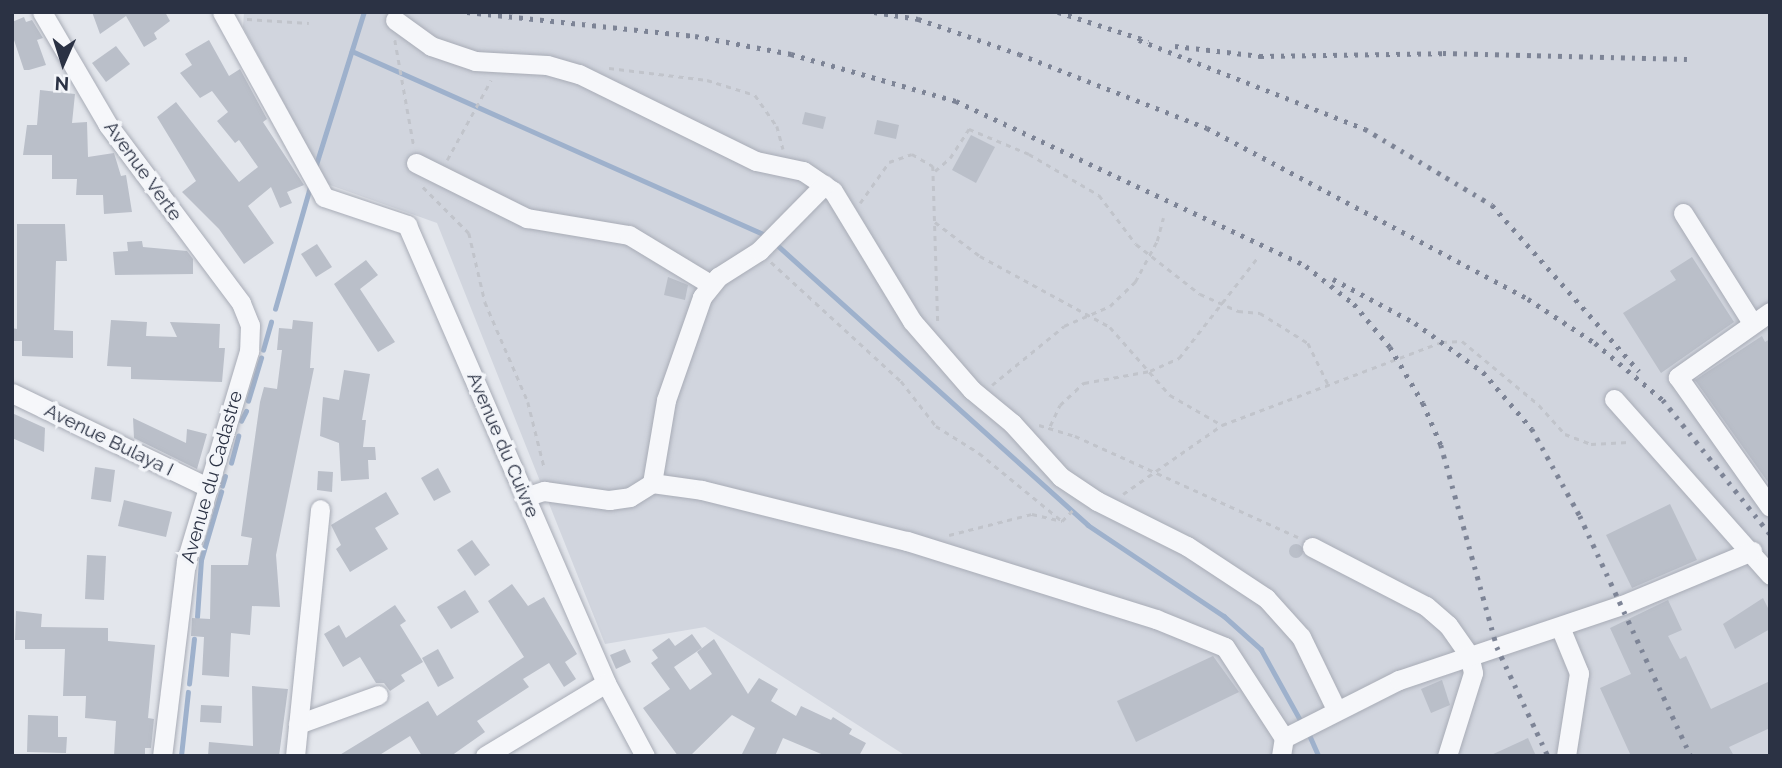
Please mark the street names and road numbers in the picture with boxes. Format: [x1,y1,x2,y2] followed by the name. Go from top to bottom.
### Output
[99,116,187,226] street label: Avenue Verte
[462,369,544,521] street label: Avenue du Cuivre
[176,388,248,566] street label: Avenue du Cadastre
[41,399,177,481] street label: Avenue Bulaya I

